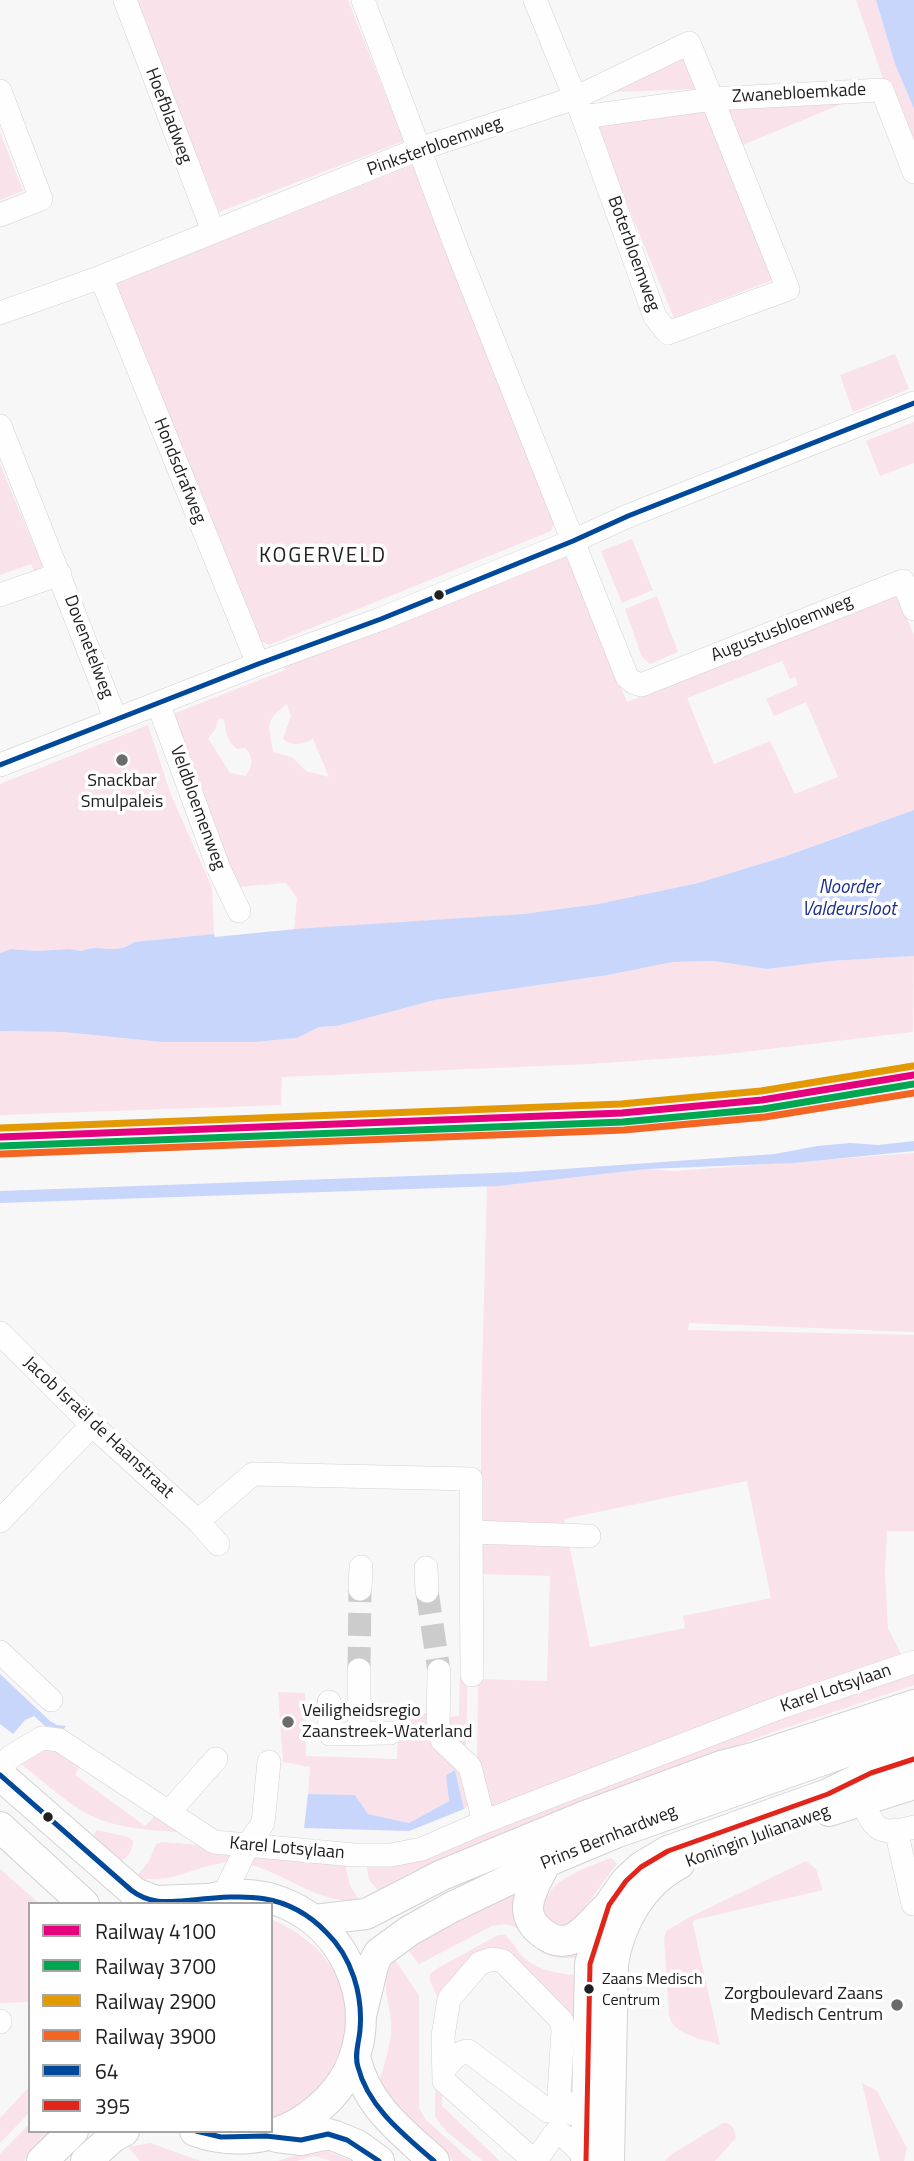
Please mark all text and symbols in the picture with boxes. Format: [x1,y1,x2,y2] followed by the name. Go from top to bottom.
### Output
[140,65,196,167] street label: Hoefbladweg
[731,80,867,108] street label: Zwanebloemkade
[365,113,505,181] street label: Pinksterbloemweg
[602,193,664,315] street label: Boterbloemweg
[148,415,210,527] street label: Hondsdrafweg
[260,544,386,570] district label: KOGERVELD
[432,588,446,602] unlabelled marker
[708,591,856,667] street label: Augustusbloemweg
[58,592,118,702] street label: Dovenetelweg
[165,743,229,873] street label: Veldbloemenweg
[114,752,130,768] marker: Snackbar Smulpaleis
[81,771,163,814] place label: Snackbar Smulpaleis
[802,877,896,921] water label: Noorder Valdeursloot
[18,1353,178,1503] street label: Jacob Israël de Haanstraat
[778,1660,894,1718] street label: Karel Lotsylaan
[302,1701,472,1744] place label: Veiligheidsregio Zaanstreek-Waterland
[280,1714,296,1730] marker: Veiligheidsregio Zaanstreek-Waterland
[538,1801,680,1875] street label: Prins Bernhardweg
[683,1801,833,1873] street label: Koningin Julianaweg
[41,1810,55,1824] unlabelled marker
[228,1833,346,1865] street label: Karel Lotsylaan
[28,1902,273,2133] legend
[95,1915,216,1947] text: Railway 4100
[95,1950,216,1982] text: Railway 3700
[602,1970,703,2008] place label: Zaans Medisch Centrum
[582,1982,596,1996] marker: Zaans Medisch Centrum
[724,1984,883,2026] place label: Zorgboulevard Zaans Medisch Centrum
[95,1985,216,2017] text: Railway 2900
[889,1997,905,2013] marker: Zorgboulevard Zaans Medisch Centrum
[95,2020,216,2052] text: Railway 3900
[95,2055,119,2087] text: 64
[95,2090,130,2122] text: 395

